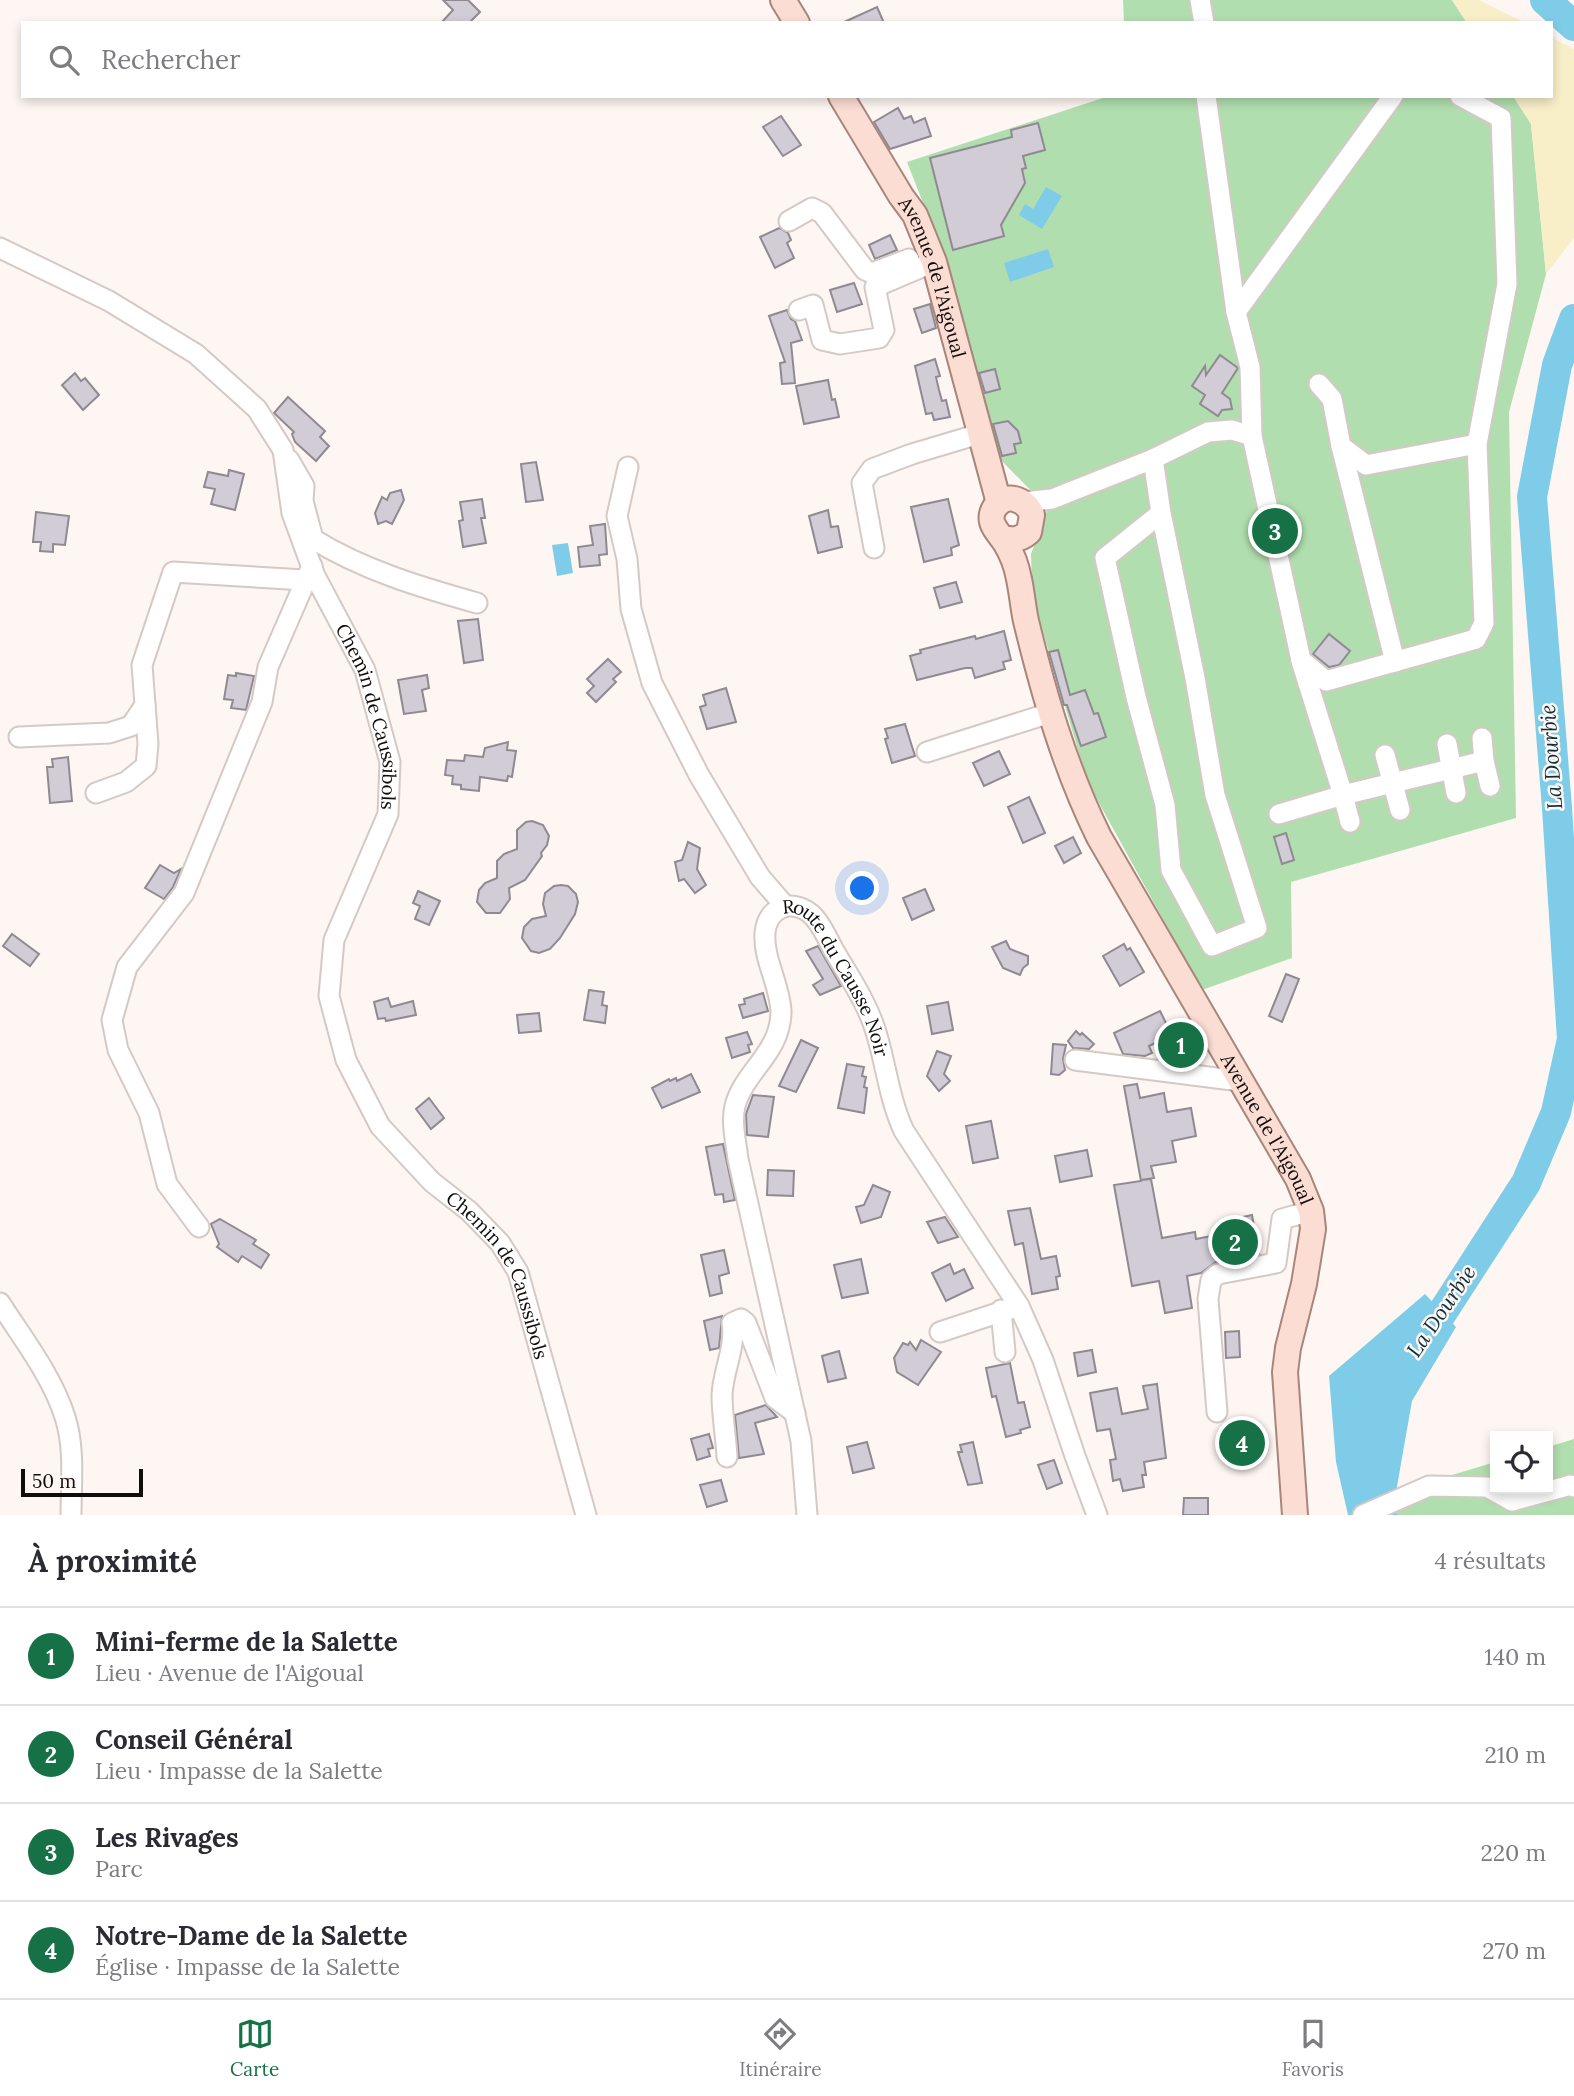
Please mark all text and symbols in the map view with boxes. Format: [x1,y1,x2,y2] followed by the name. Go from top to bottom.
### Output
[21,21,1553,98] search box
[45,41,83,79] icon: search
[101,43,240,76] text: Rechercher
[893,191,971,361] street label: Avenue de l'Aigoual
[1252,505,1298,557] pin: 3
[330,619,402,810] street label: Chemin de Caussibols
[1534,704,1568,810] water label: La Dourbie
[845,871,879,905] your location
[781,894,894,1060] street label: Route du Causse Noir
[1158,1019,1204,1071] pin: 1
[1215,1048,1319,1208] street label: Avenue de l'Aigoual
[442,1186,554,1362] street label: Chemin de Caussibols
[1212,1216,1258,1268] pin: 2
[1400,1260,1482,1362] water label: La Dourbie
[1219,1417,1265,1469] pin: 4
[1490,1431,1553,1494] map controls
[1490,1431,1553,1494] button: locate
[21,1466,144,1498] scale bar
[32,1469,76,1493] text: 50 m
[28,1542,197,1580] text: À proximité
[1434,1546,1546,1575] text: 4 résultats
[95,1625,398,1658] text: Mini-ferme de la Salette
[46,1642,56,1671] text: 1
[1484,1642,1546,1671] text: 140 m
[95,1658,364,1687] text: Lieu · Avenue de l'Aigoual
[95,1723,293,1756] text: Conseil Général
[45,1740,57,1769] text: 2
[1484,1740,1546,1769] text: 210 m
[95,1756,383,1785] text: Lieu · Impasse de la Salette
[95,1821,239,1854] text: Les Rivages
[45,1838,57,1867] text: 3
[1480,1838,1546,1867] text: 220 m
[95,1854,143,1883] text: Parc
[95,1919,407,1952] text: Notre-Dame de la Salette
[45,1936,57,1965] text: 4
[1482,1936,1546,1965] text: 270 m
[95,1952,400,1981] text: Église · Impasse de la Salette
[230,2015,279,2081] tab: Carte
[739,2015,822,2081] tab: Itinéraire
[1282,2015,1344,2081] tab: Favoris

